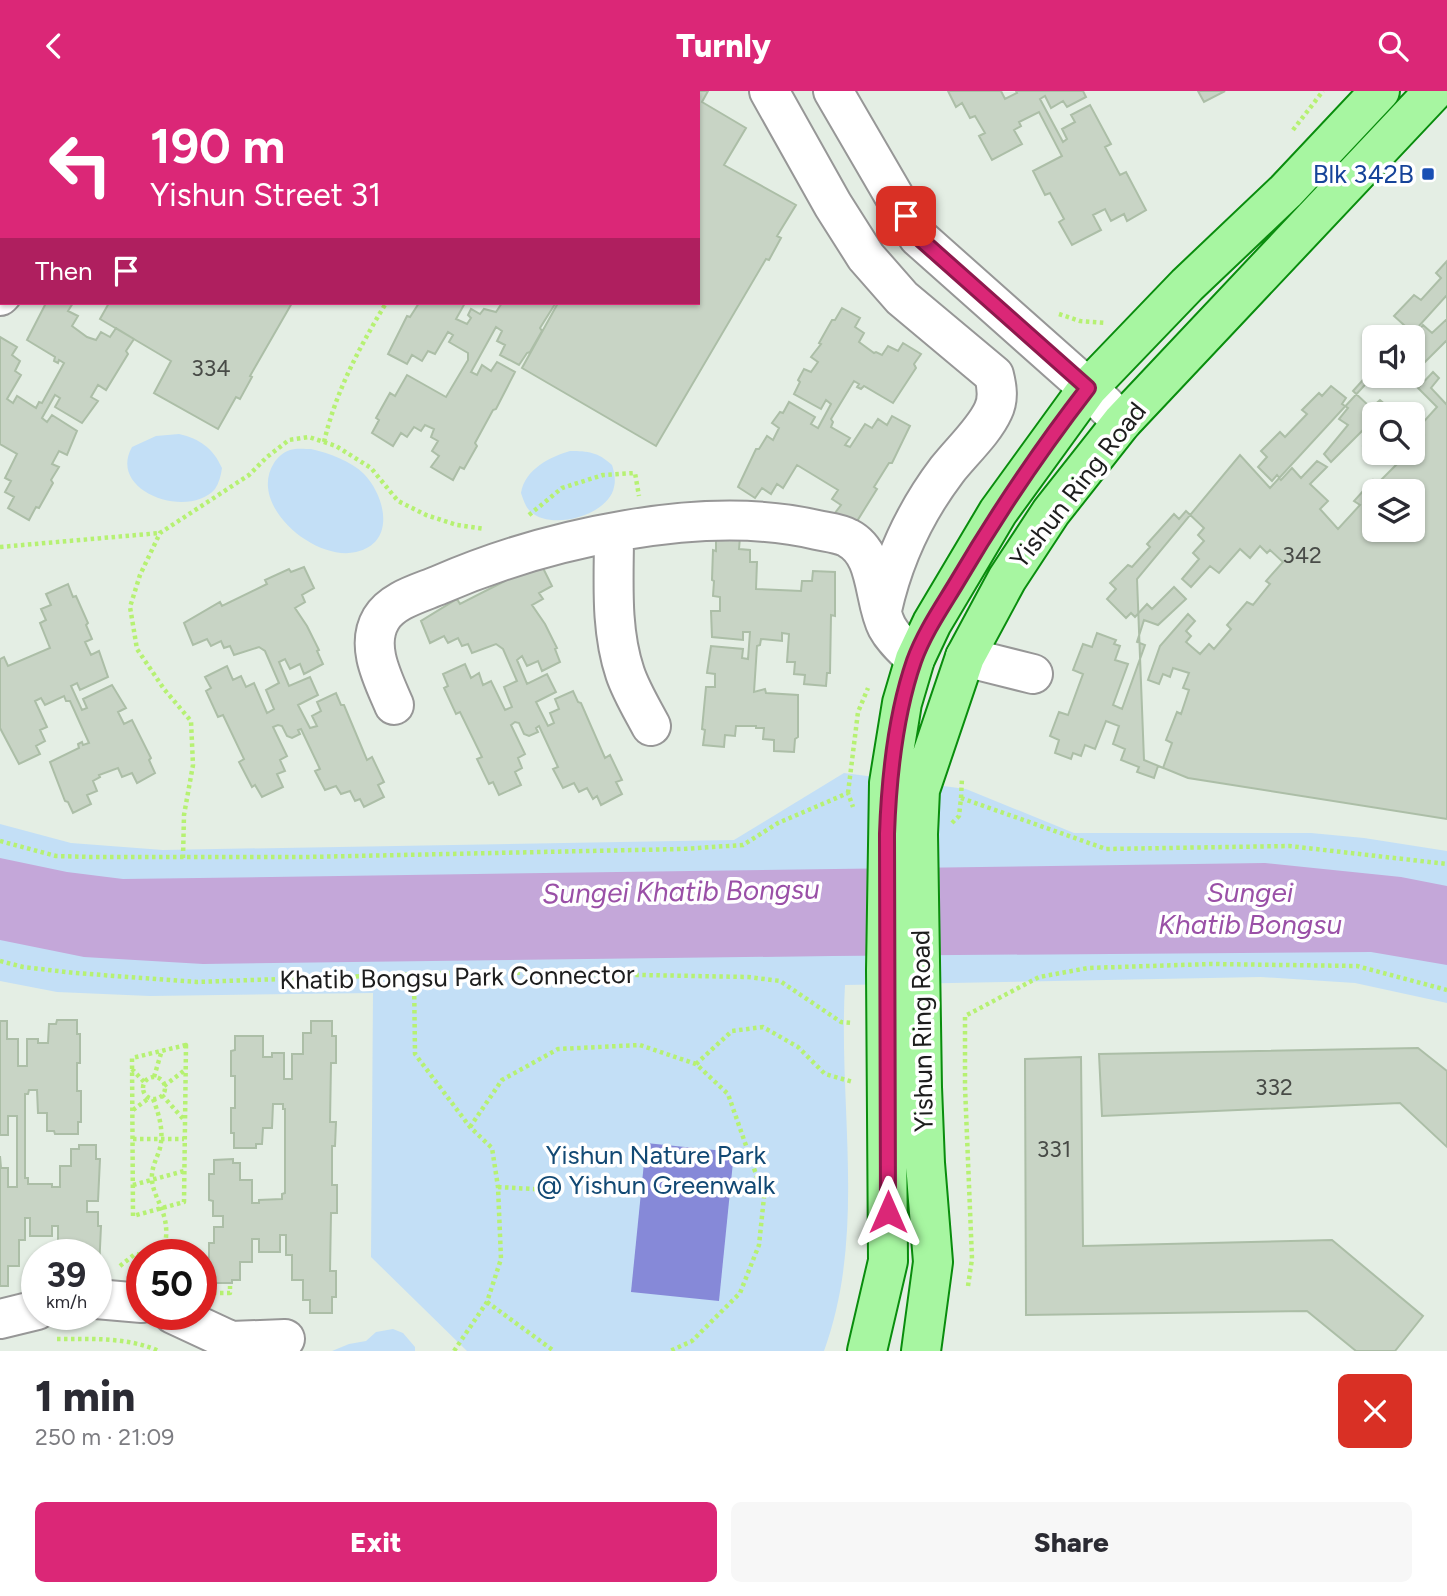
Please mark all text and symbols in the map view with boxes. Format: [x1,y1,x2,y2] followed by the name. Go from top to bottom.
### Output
[35,27,73,65] icon: back
[676,27,771,65] text: Turnly
[1374,27,1412,65] icon: search
[150,116,285,175] text: 190 m
[35,119,126,210] icon: left
[1313,158,1414,190] place label: Blk 342B
[1420,166,1436,182] marker: Blk 342B
[150,176,381,214] text: Yishun Street 31
[876,186,936,246] pin
[887,197,925,235] icon: arrive
[107,252,145,290] icon: arrive
[35,255,93,287] text: Then
[1362,325,1425,542] map controls
[1362,325,1425,388] button: sound
[191,354,231,382] house number: 334
[1003,395,1153,575] street label: Yishun Ring Road
[1362,402,1425,465] button: search
[1362,479,1425,542] button: layers
[1282,541,1322,569] house number: 342
[542,872,820,910] water label: Sungei Khatib Bongsu
[1158,875,1342,941] water label: Sungei Khatib Bongsu
[904,930,940,1132] street label: Yishun Ring Road
[279,958,635,996] street label: Khatib Bongsu Park Connector
[1255,1073,1293,1101] house number: 332
[1037,1135,1071,1163] house number: 331
[537,1139,776,1201] park label: Yishun Nature Park @ Yishun Greenwalk
[851,1175,925,1249] position arrow
[126,1239,217,1330] speed limit sign: 50
[47,1254,86,1296] text: 39
[46,1291,87,1313] text: km/h
[35,1371,135,1422] text: 1 min
[1338,1374,1412,1448] button: close
[35,1423,174,1451] text: 250 m · 21:09
[35,1502,717,1582] button: Exit
[731,1502,1412,1582] button: Share

